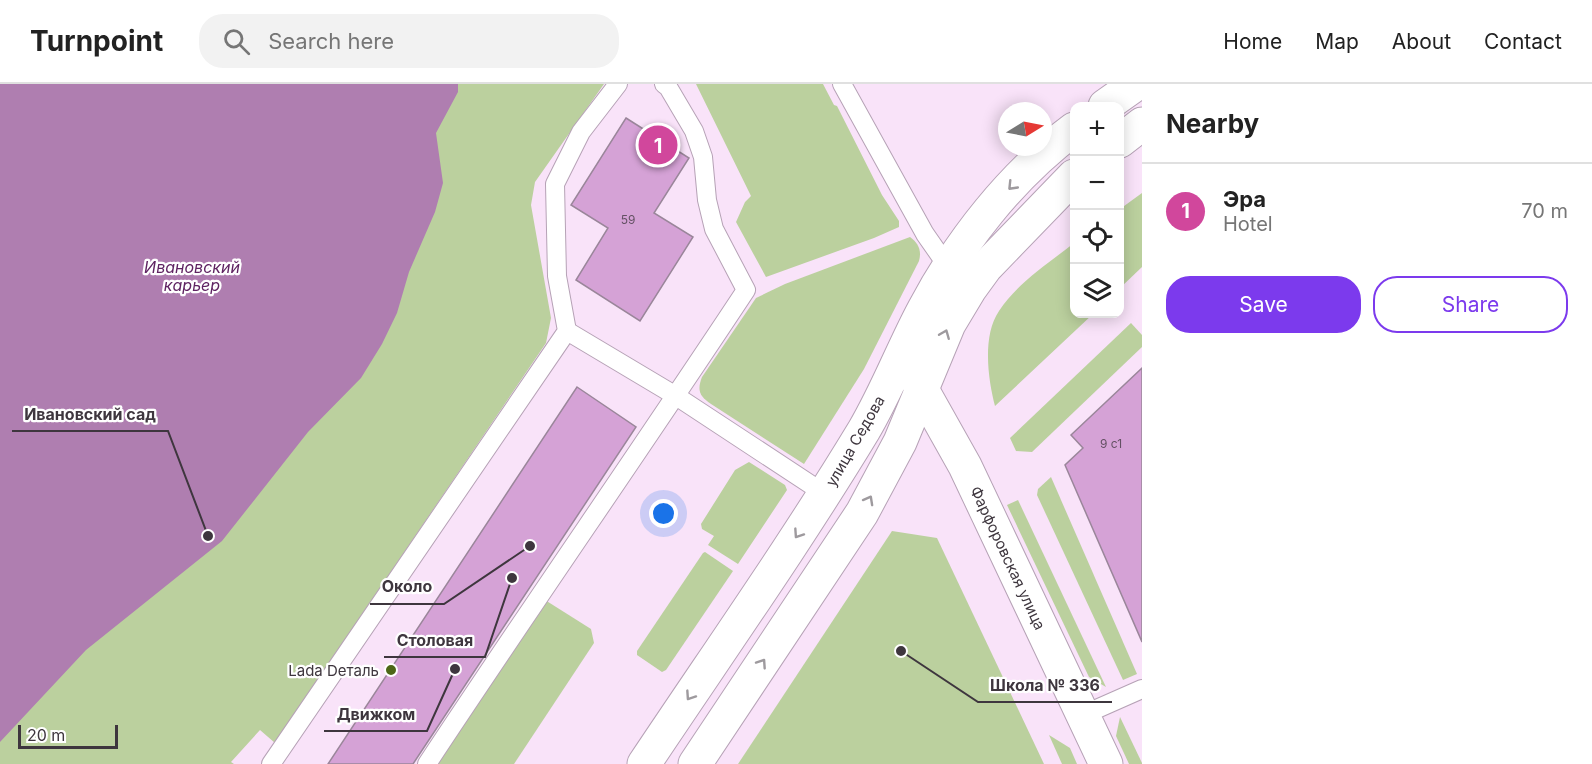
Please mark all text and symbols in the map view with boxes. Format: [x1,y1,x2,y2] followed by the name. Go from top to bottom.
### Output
[199,14,619,68] search box
[30,24,163,58] text: Turnpoint
[220,25,253,58] icon: search
[268,28,394,54] text: Search here
[1223,29,1282,54] text: Home
[1315,29,1359,54] text: Map
[1392,29,1451,54] text: About
[1484,29,1562,54] text: Contact
[998,102,1052,156] north arrow
[1070,102,1124,318] map controls
[1070,102,1124,156] button: +
[1166,108,1259,139] text: Nearby
[638,122,678,168] pin: 1
[1070,156,1124,210] button: −
[1008,180,1019,190] one-way arrow
[1223,186,1266,212] text: Эра
[1181,199,1190,223] text: 1
[1521,199,1568,223] text: 70 m
[1070,210,1124,264] button: locate
[621,212,635,227] house number: 59
[1223,212,1273,236] text: Hotel
[144,257,240,295] water label: Ивановский карьер
[1070,264,1124,318] button: layers
[1166,276,1361,333] button: Save
[1373,276,1568,333] button: Share
[938,329,950,340] one-way arrow
[821,392,889,490] street label: улица Седова
[12,397,168,431] callout: Ивановский сад
[24,404,156,424] text: Ивановский сад
[1100,436,1122,451] house number: 9 с1
[966,483,1050,633] street label: Фарфоровская улица
[862,495,873,506] one-way arrow
[649,499,678,528] your location
[794,527,805,538] one-way arrow
[370,570,444,604] callout: Около
[382,576,432,596] text: Около
[384,623,485,657] callout: Столовая
[397,630,473,650] text: Столовая
[755,658,766,669] one-way arrow
[288,661,379,680] place label: Lada Dеталь
[384,663,398,677] marker: Lada Dеталь
[978,668,1112,702] callout: Школа № 336
[990,675,1100,695] text: Школа № 336
[686,689,697,700] one-way arrow
[324,697,427,731] callout: Движком
[337,704,415,724] text: Движком
[18,722,118,750] scale bar
[27,725,65,745] text: 20 m

